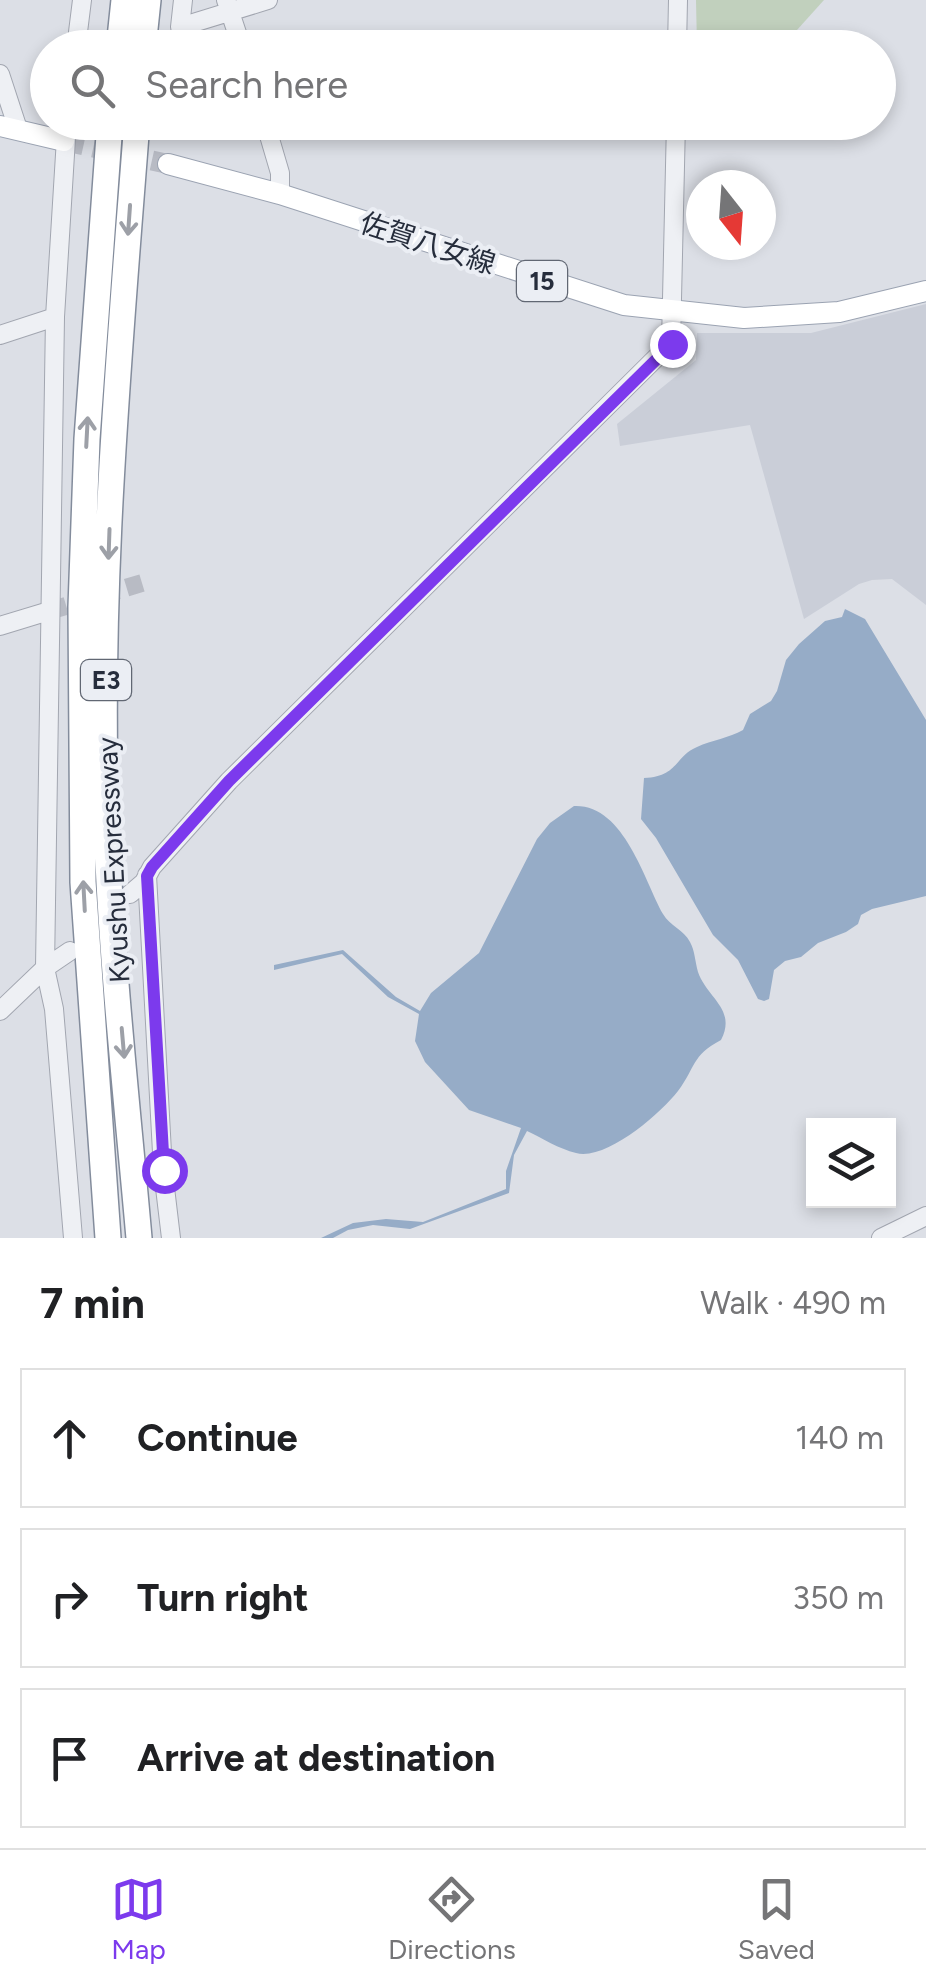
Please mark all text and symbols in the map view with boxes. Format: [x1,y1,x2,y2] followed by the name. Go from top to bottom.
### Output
[30,30,896,140] search box
[65,58,120,113] icon: search
[145,62,348,108] text: Search here
[686,170,776,260] north arrow
[120,203,139,235] one-way arrow
[356,205,500,281] street label: 佐賀八女線
[517,261,567,301] road number: 15
[650,322,696,368] route end
[78,416,97,448] one-way arrow
[100,526,118,559] one-way arrow
[81,660,131,700] road number: E3
[90,736,136,984] street label: Kyushu Expressway
[74,881,93,913] one-way arrow
[113,1027,132,1059] one-way arrow
[806,1118,896,1208] map controls
[806,1118,896,1208] button: layers
[142,1148,188,1194] route start
[40,1278,145,1329] text: 7 min
[700,1284,886,1322] text: Walk · 490 m
[42,1411,97,1466] icon: ahead
[137,1415,298,1461] text: Continue
[795,1419,884,1457] text: 140 m
[42,1571,97,1626] icon: right
[137,1575,309,1621] text: Turn right
[793,1579,884,1617] text: 350 m
[42,1731,97,1786] icon: arrive
[137,1735,495,1781] text: Arrive at destination
[111,1872,166,1966] tab: Map
[388,1872,516,1966] tab: Directions
[738,1872,815,1966] tab: Saved

